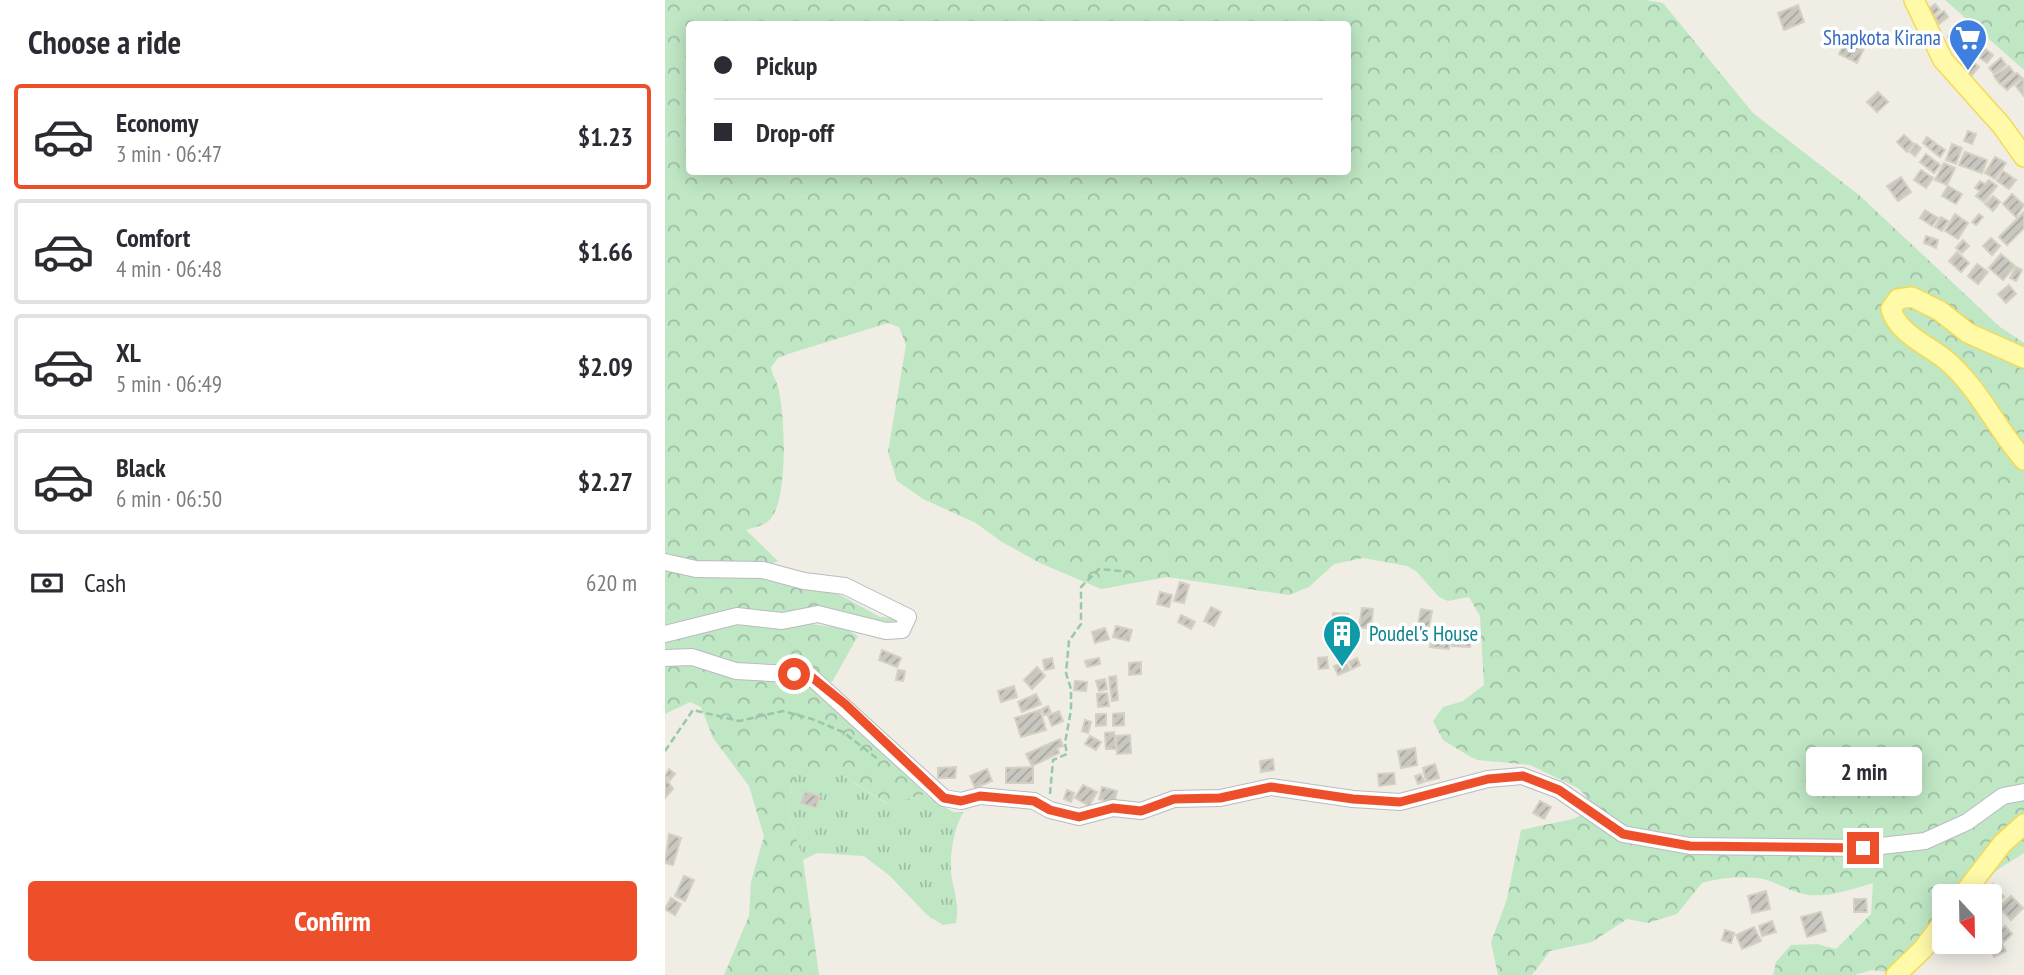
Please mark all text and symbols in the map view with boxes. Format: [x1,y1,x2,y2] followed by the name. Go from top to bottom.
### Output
[1947,17,1989,72] supermarket icon: Shapkota Kirana
[28,21,181,63] text: Choose a ride
[1823,24,1941,51] place label: Shapkota Kirana
[756,49,817,82] text: Pickup
[32,105,95,168] icon: car
[116,106,198,139] text: Economy
[756,116,834,149] text: Drop-off
[578,120,633,153] text: $1.23
[116,139,222,168] text: 3 min · 06:47
[32,220,95,283] icon: car
[116,221,190,254] text: Comfort
[578,235,633,268] text: $1.66
[116,254,222,283] text: 4 min · 06:48
[32,335,95,398] icon: car
[116,336,141,369] text: XL
[578,350,633,383] text: $2.09
[116,369,222,398] text: 5 min · 06:49
[32,450,95,513] icon: car
[116,451,166,484] text: Black
[578,465,633,498] text: $2.27
[116,484,222,513] text: 6 min · 06:50
[28,564,66,602] icon: cash
[84,566,126,599] text: Cash
[586,568,637,597] text: 620 m
[1321,613,1363,668] building icon: Poudel's House
[1369,620,1478,647] place label: Poudel's House
[778,658,810,690] route start
[1805,746,1921,796] callout: 2 min
[1841,757,1887,786] text: 2 min
[1847,832,1879,864] route end
[28,881,637,961] button: Confirm
[1932,884,2002,954] north arrow
[1932,884,2002,954] map controls

